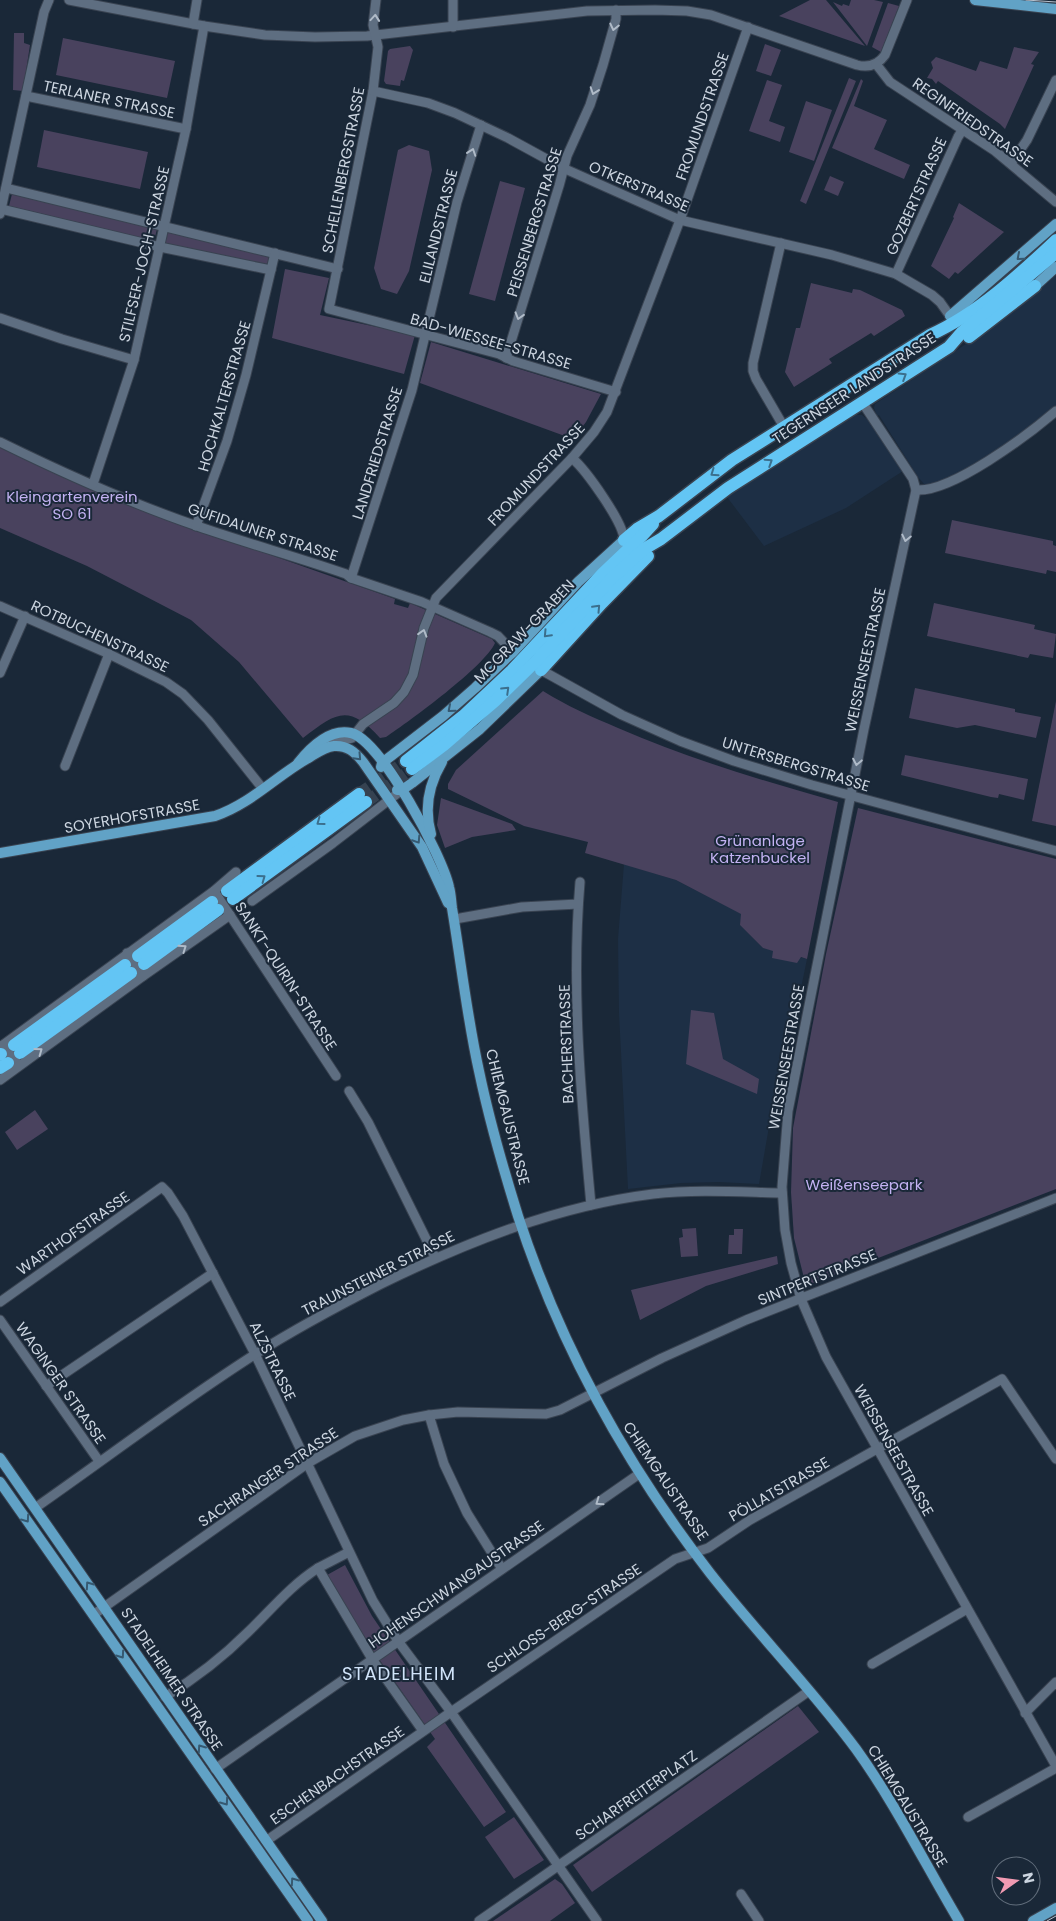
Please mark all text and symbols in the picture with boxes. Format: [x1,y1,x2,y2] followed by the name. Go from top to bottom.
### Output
[369,14,380,22] one-way arrow
[609,23,620,32] one-way arrow
[670,49,734,183] street label: FROMUNDSTRASSE
[908,72,1038,172] street label: REGINFRIEDSTRASSE
[41,75,177,123] street label: TERLANER STRASSE
[317,85,369,255] street label: SCHELLENBERGSTRASSE
[590,87,600,95] one-way arrow
[881,134,951,258] street label: GOZBERTSTRASSE
[501,145,567,299] street label: PEISSENBERGSTRASSE
[466,148,476,157] one-way arrow
[586,155,692,217] street label: OTKERSTRASSE
[114,164,174,344] street label: STILFSER-JOCH-STRASSE
[414,167,462,285] street label: ELILANDSTRASSE
[1016,251,1025,260] one-way arrow
[408,308,574,374] street label: BAD-WIESSEE-STRASSE
[515,311,525,319] one-way arrow
[192,318,256,474] street label: HOCHKALTERSTRASSE
[768,327,940,449] street label: TEGERNSEER LANDSTRASSE
[898,373,907,382] one-way arrow
[347,384,407,522] street label: LANDFRIEDSTRASSE
[483,418,589,530] street label: FROMUNDSTRASSE
[763,458,772,468] one-way arrow
[710,467,719,476] one-way arrow
[6,486,138,524] park label: Kleingartenverein SO 61
[185,498,341,566] street label: GUFIDAUNER STRASSE
[901,534,912,543] one-way arrow
[469,575,579,687] street label: MCGRAW-GRABEN
[839,586,891,734] street label: WEISSENSEESTRASSE
[28,595,172,677] street label: ROTBUCHENSTRASSE
[591,604,600,613] one-way arrow
[544,628,553,637] one-way arrow
[417,630,427,638] one-way arrow
[500,687,509,696] one-way arrow
[448,703,457,712] one-way arrow
[720,732,872,796] street label: UNTERSBERGSTRASSE
[352,751,361,760] one-way arrow
[852,758,863,766] one-way arrow
[63,794,201,838] street label: SOYERHOFSTRASSE
[317,817,326,825] one-way arrow
[710,830,810,868] park label: Grünanlage Katzenbuckel
[411,834,420,843] one-way arrow
[256,875,266,884] one-way arrow
[230,898,342,1054] street label: SANKT-QUIRIN-STRASSE
[177,945,187,954] one-way arrow
[763,983,809,1131] street label: WEISSENSEESTRASSE
[553,984,579,1104] street label: BACHERSTRASSE
[481,1047,535,1187] street label: CHIEMGAUSTRASSE
[33,1048,43,1057] one-way arrow
[806,1174,923,1195] park label: Weißenseepark
[12,1186,134,1280] street label: WARTHOFSTRASSE
[298,1225,458,1321] street label: TRAUNSTEINER STRASSE
[755,1244,879,1310] street label: SINTPERTSTRASSE
[11,1318,111,1448] street label: WAGINGER STRASSE
[245,1318,301,1404] street label: ALZSTRASSE
[849,1380,939,1520] street label: WEISSENSEESTRASSE
[618,1417,714,1545] street label: CHIEMGAUSTRASSE
[194,1422,342,1532] street label: SACHRANGER STRASSE
[725,1452,833,1526] street label: PÖLLATSTRASSE
[595,1496,605,1505] one-way arrow
[20,1513,29,1523] one-way arrow
[364,1515,548,1653] street label: HOHENSCHWANGAUSTRASSE
[483,1558,645,1678] street label: SCHLOSS-BERG-STRASSE
[86,1581,95,1591] one-way arrow
[116,1603,228,1755] street label: STADELHEIMER STRASSE
[115,1649,124,1658] one-way arrow
[342,1661,456,1686] district label: STADELHEIM
[266,1721,408,1829] street label: ESCHENBACHSTRASSE
[863,1741,953,1871] street label: CHIEMGAUSTRASSE
[198,1744,207,1754] one-way arrow
[571,1745,701,1845] street label: SCHARFREITERPLATZ
[219,1796,228,1806] one-way arrow
[991,1856,1041,1906] north arrow
[1018,1870,1040,1885] text: N
[291,1877,300,1887] one-way arrow

